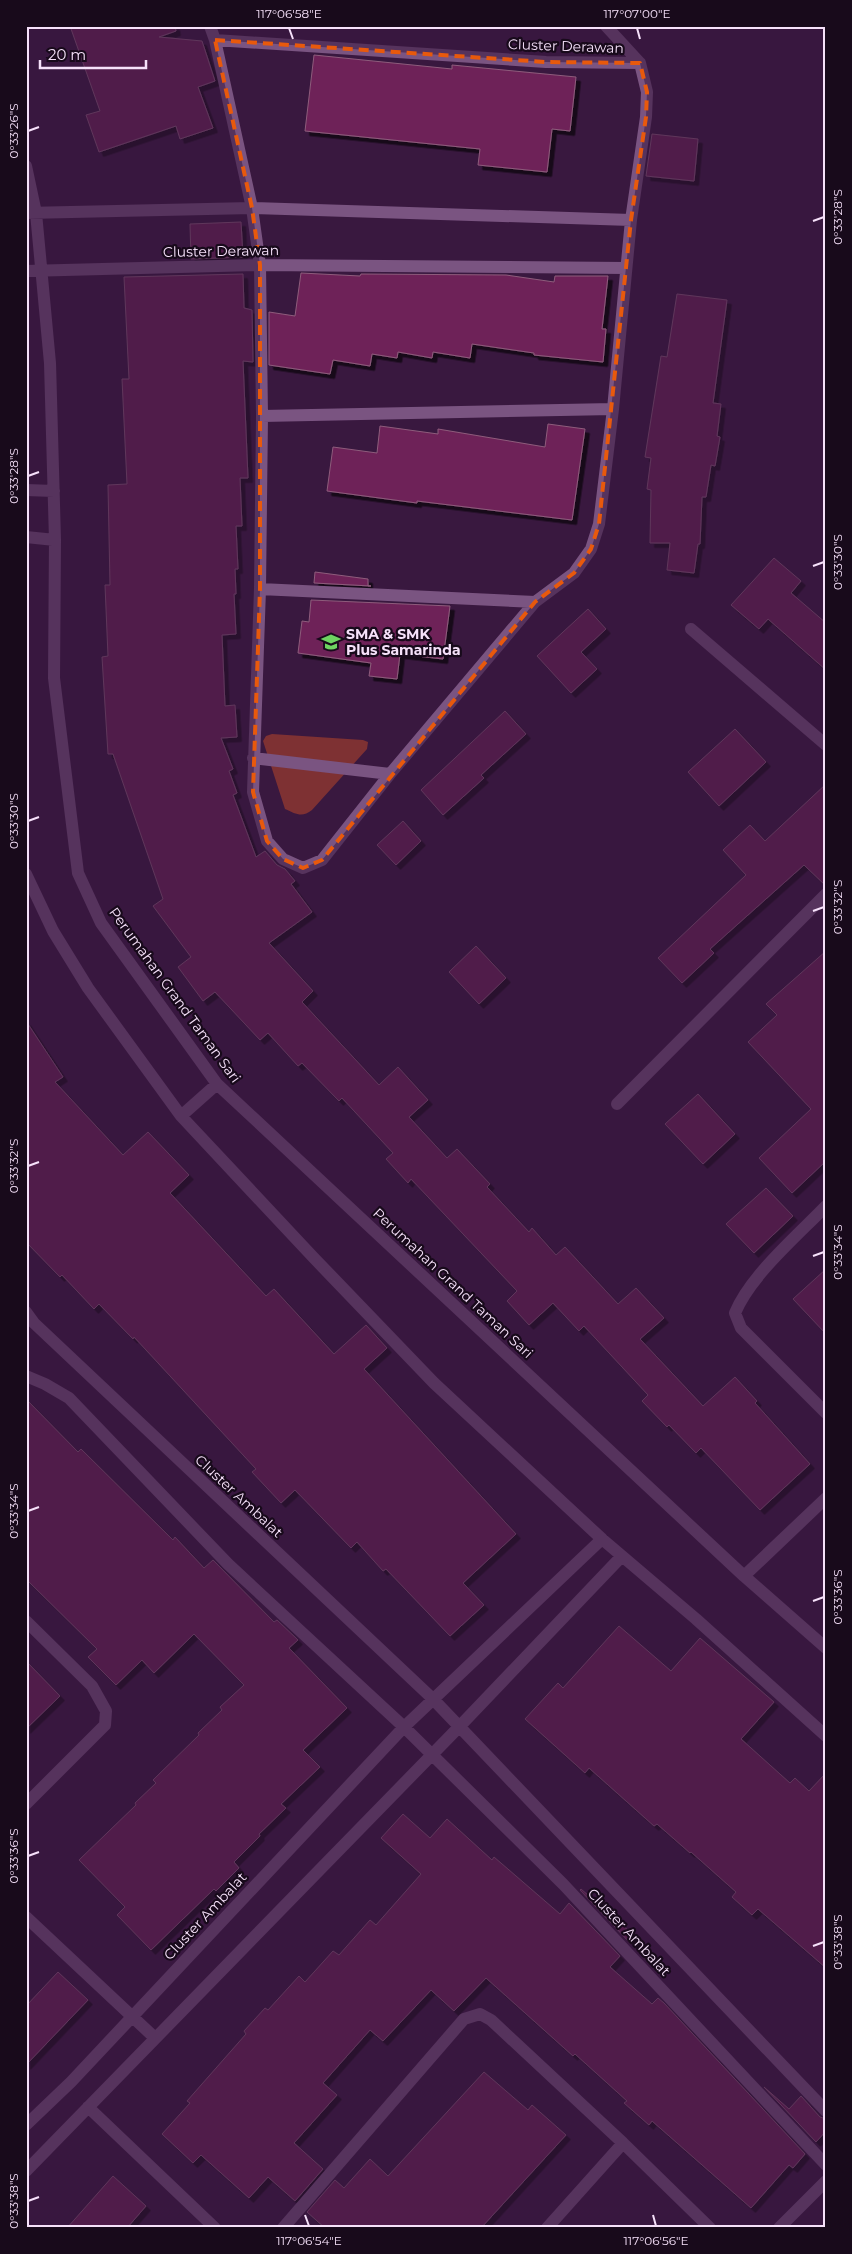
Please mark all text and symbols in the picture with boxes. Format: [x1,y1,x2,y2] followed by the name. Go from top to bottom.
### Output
[256,6,322,21] text: 117°06'58"E
[603,6,671,21] text: 117°07'00"E
[508,35,624,57] street label: Cluster Derawan
[40,38,146,70] scale bar
[48,45,86,64] text: 20 m
[6,103,21,159] text: 0°33'26"S
[830,189,845,245] text: 0°33'28"S
[163,241,279,261] street label: Cluster Derawan
[6,448,21,504] text: 0°33'28"S
[830,534,845,590] text: 0°33'30"S
[346,625,461,659] place label: SMA & SMK Plus Samarinda
[320,631,342,653] school or university icon: SMA & SMK Plus Samarinda
[6,793,21,849] text: 0°33'30"S
[830,880,845,934] text: 0°33'32"S
[105,904,245,1086] street label: Perumahan Grand Taman Sari
[6,1139,21,1193] text: 0°33'32"S
[369,1204,537,1362] street label: Perumahan Grand Taman Sari
[830,1224,845,1280] text: 0°33'34"S
[191,1451,287,1541] street label: Cluster Ambalat
[6,1483,21,1539] text: 0°33'34"S
[830,1569,845,1625] text: 0°33'36"S
[6,1828,21,1884] text: 0°33'36"S
[160,1868,250,1964] street label: Cluster Ambalat
[584,1884,674,1980] street label: Cluster Ambalat
[830,1914,845,1970] text: 0°33'38"S
[6,2173,21,2229] text: 0°33'38"S
[276,2233,342,2248] text: 117°06'54"E
[623,2233,689,2248] text: 117°06'56"E

